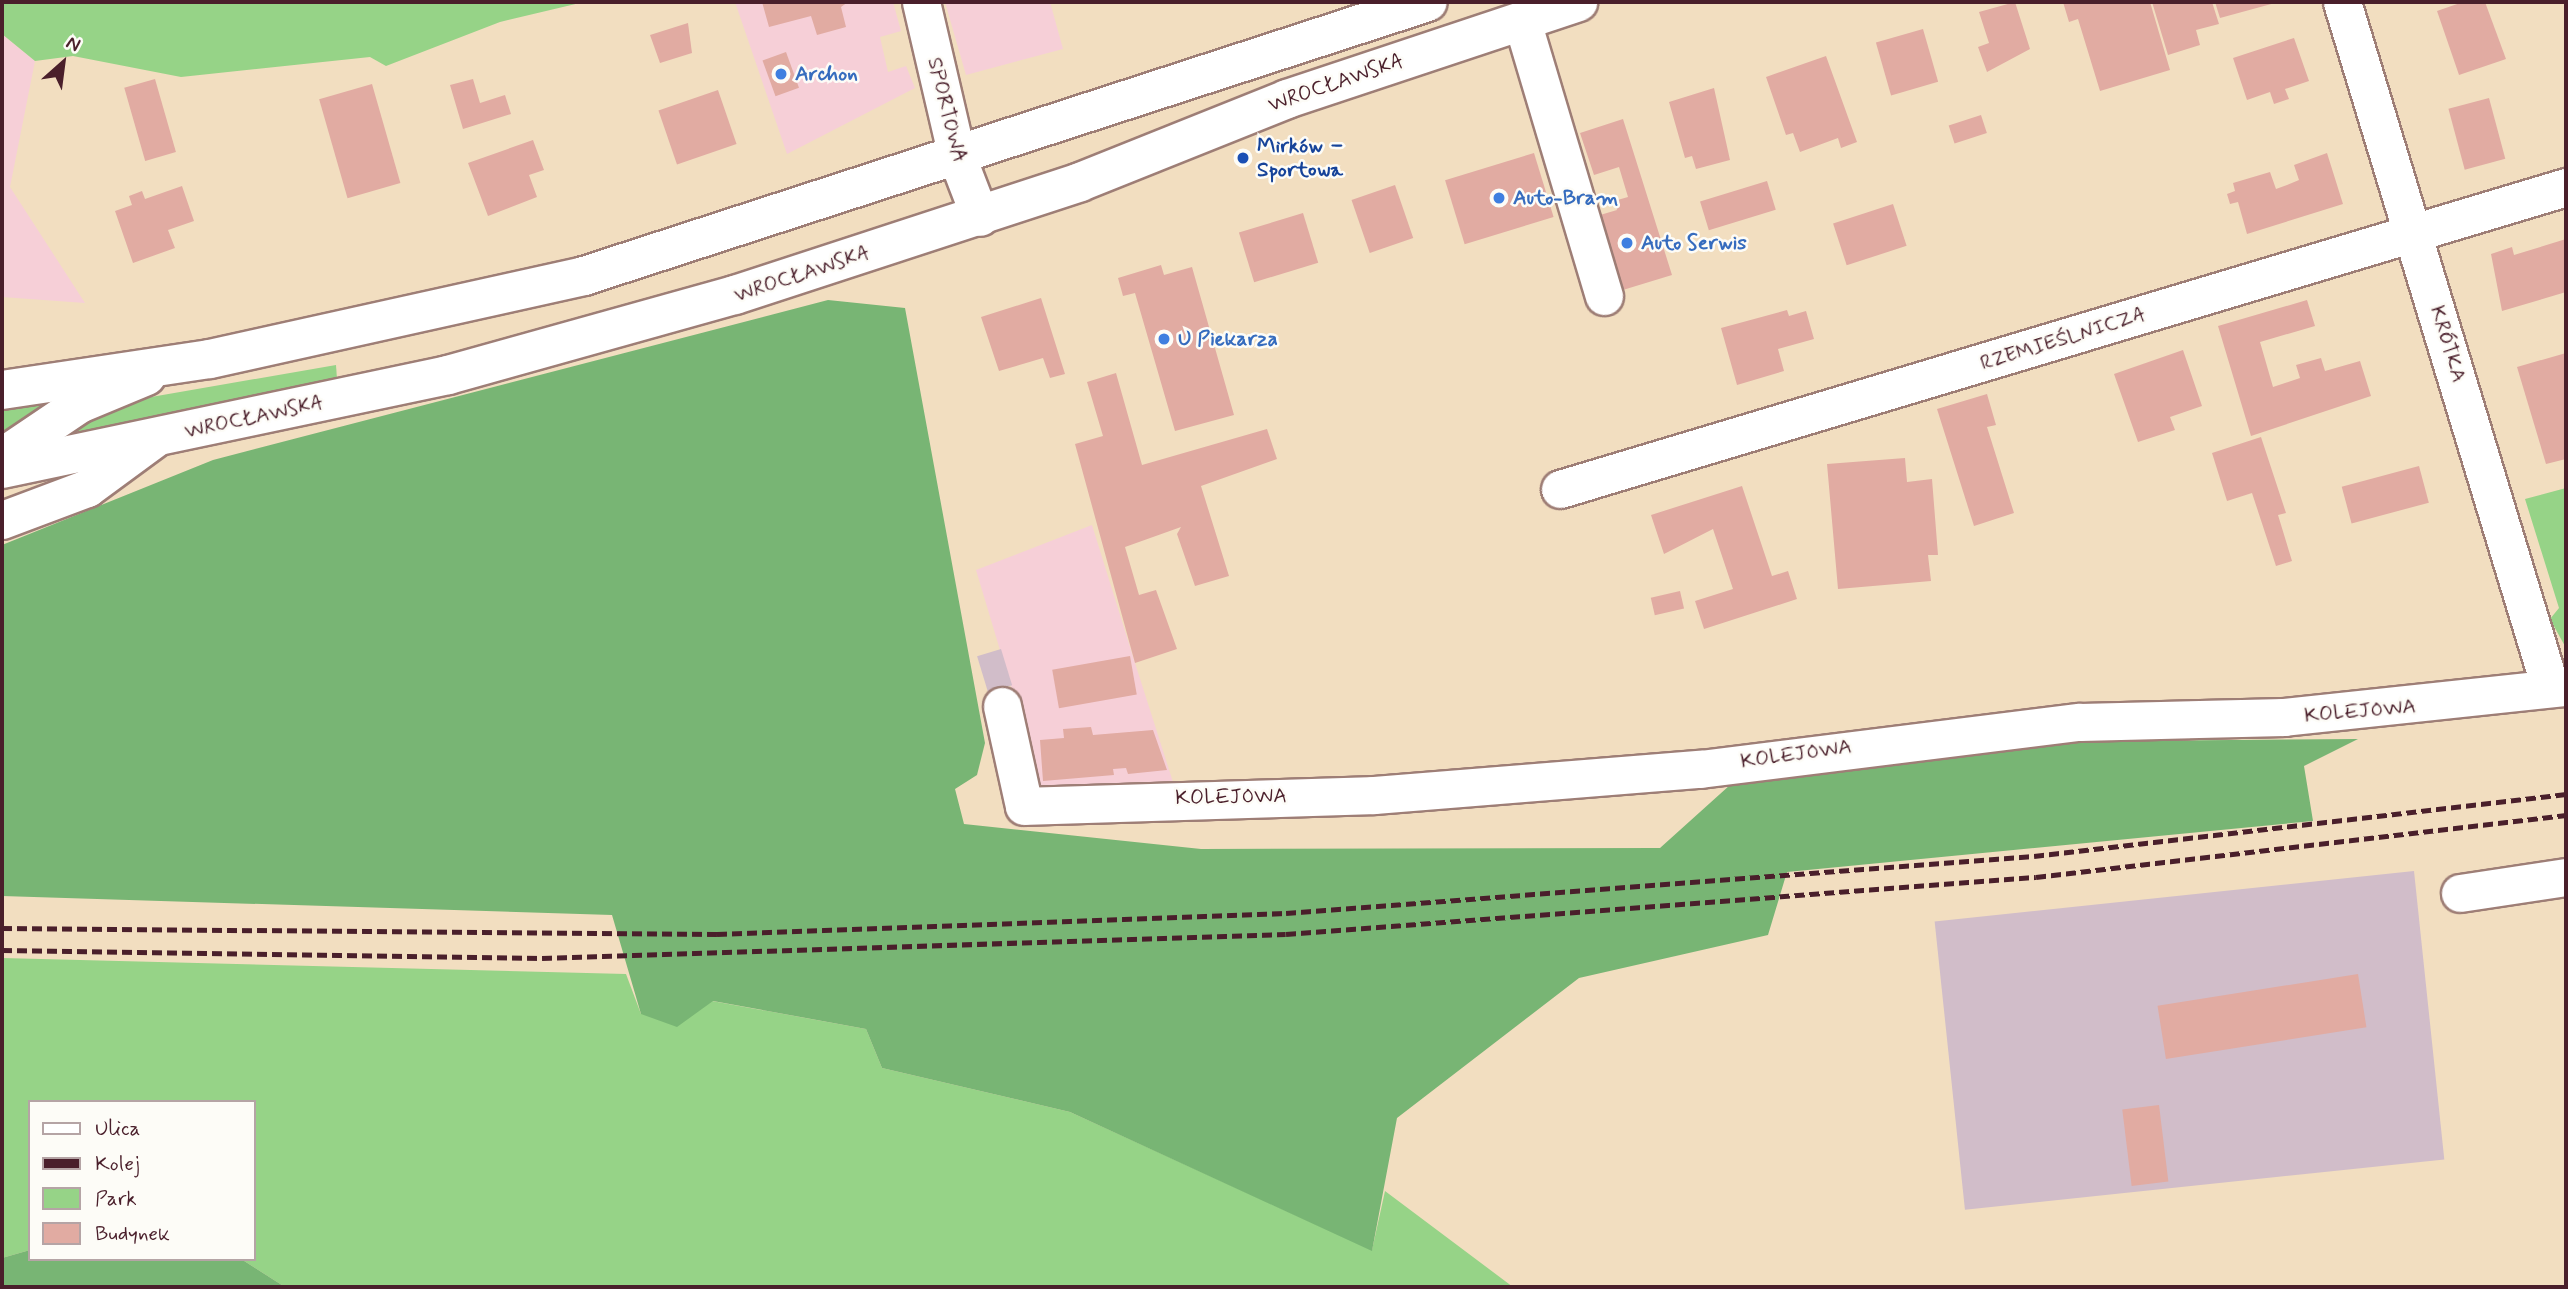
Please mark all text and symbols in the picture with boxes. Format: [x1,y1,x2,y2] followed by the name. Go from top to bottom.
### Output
[28,28,98,98] north arrow
[62,30,85,58] text: N
[1265,48,1407,118] street label: WROCŁAWSKA
[922,55,972,165] street label: SPORTOWA
[795,61,858,87] place label: Archon
[773,66,789,82] marker: Archon
[1257,133,1345,183] place label: Mirków – Sportowa
[1235,150,1251,166] marker: Mirków – Sportowa
[1513,185,1618,211] place label: Auto-Bram
[1491,190,1507,206] marker: Auto-Bram
[1641,230,1748,256] place label: Auto Serwis
[1619,235,1635,251] marker: Auto Serwis
[731,240,873,308] street label: WROCŁAWSKA
[1977,302,2149,376] street label: RZEMIEŚLNICZA
[2424,303,2472,385] street label: KRÓTKA
[1178,326,1279,352] place label: U Piekarza
[1156,331,1172,347] marker: U Piekarza
[182,390,326,444] street label: WROCŁAWSKA
[2303,694,2417,728] street label: KOLEJOWA
[1739,734,1853,774] street label: KOLEJOWA
[1175,783,1287,811] street label: KOLEJOWA
[28,1100,256,1261] legend
[95,1115,140,1143] text: Ulica
[95,1150,140,1178] text: Kolej
[95,1185,137,1213] text: Park
[95,1220,170,1248] text: Budynek

